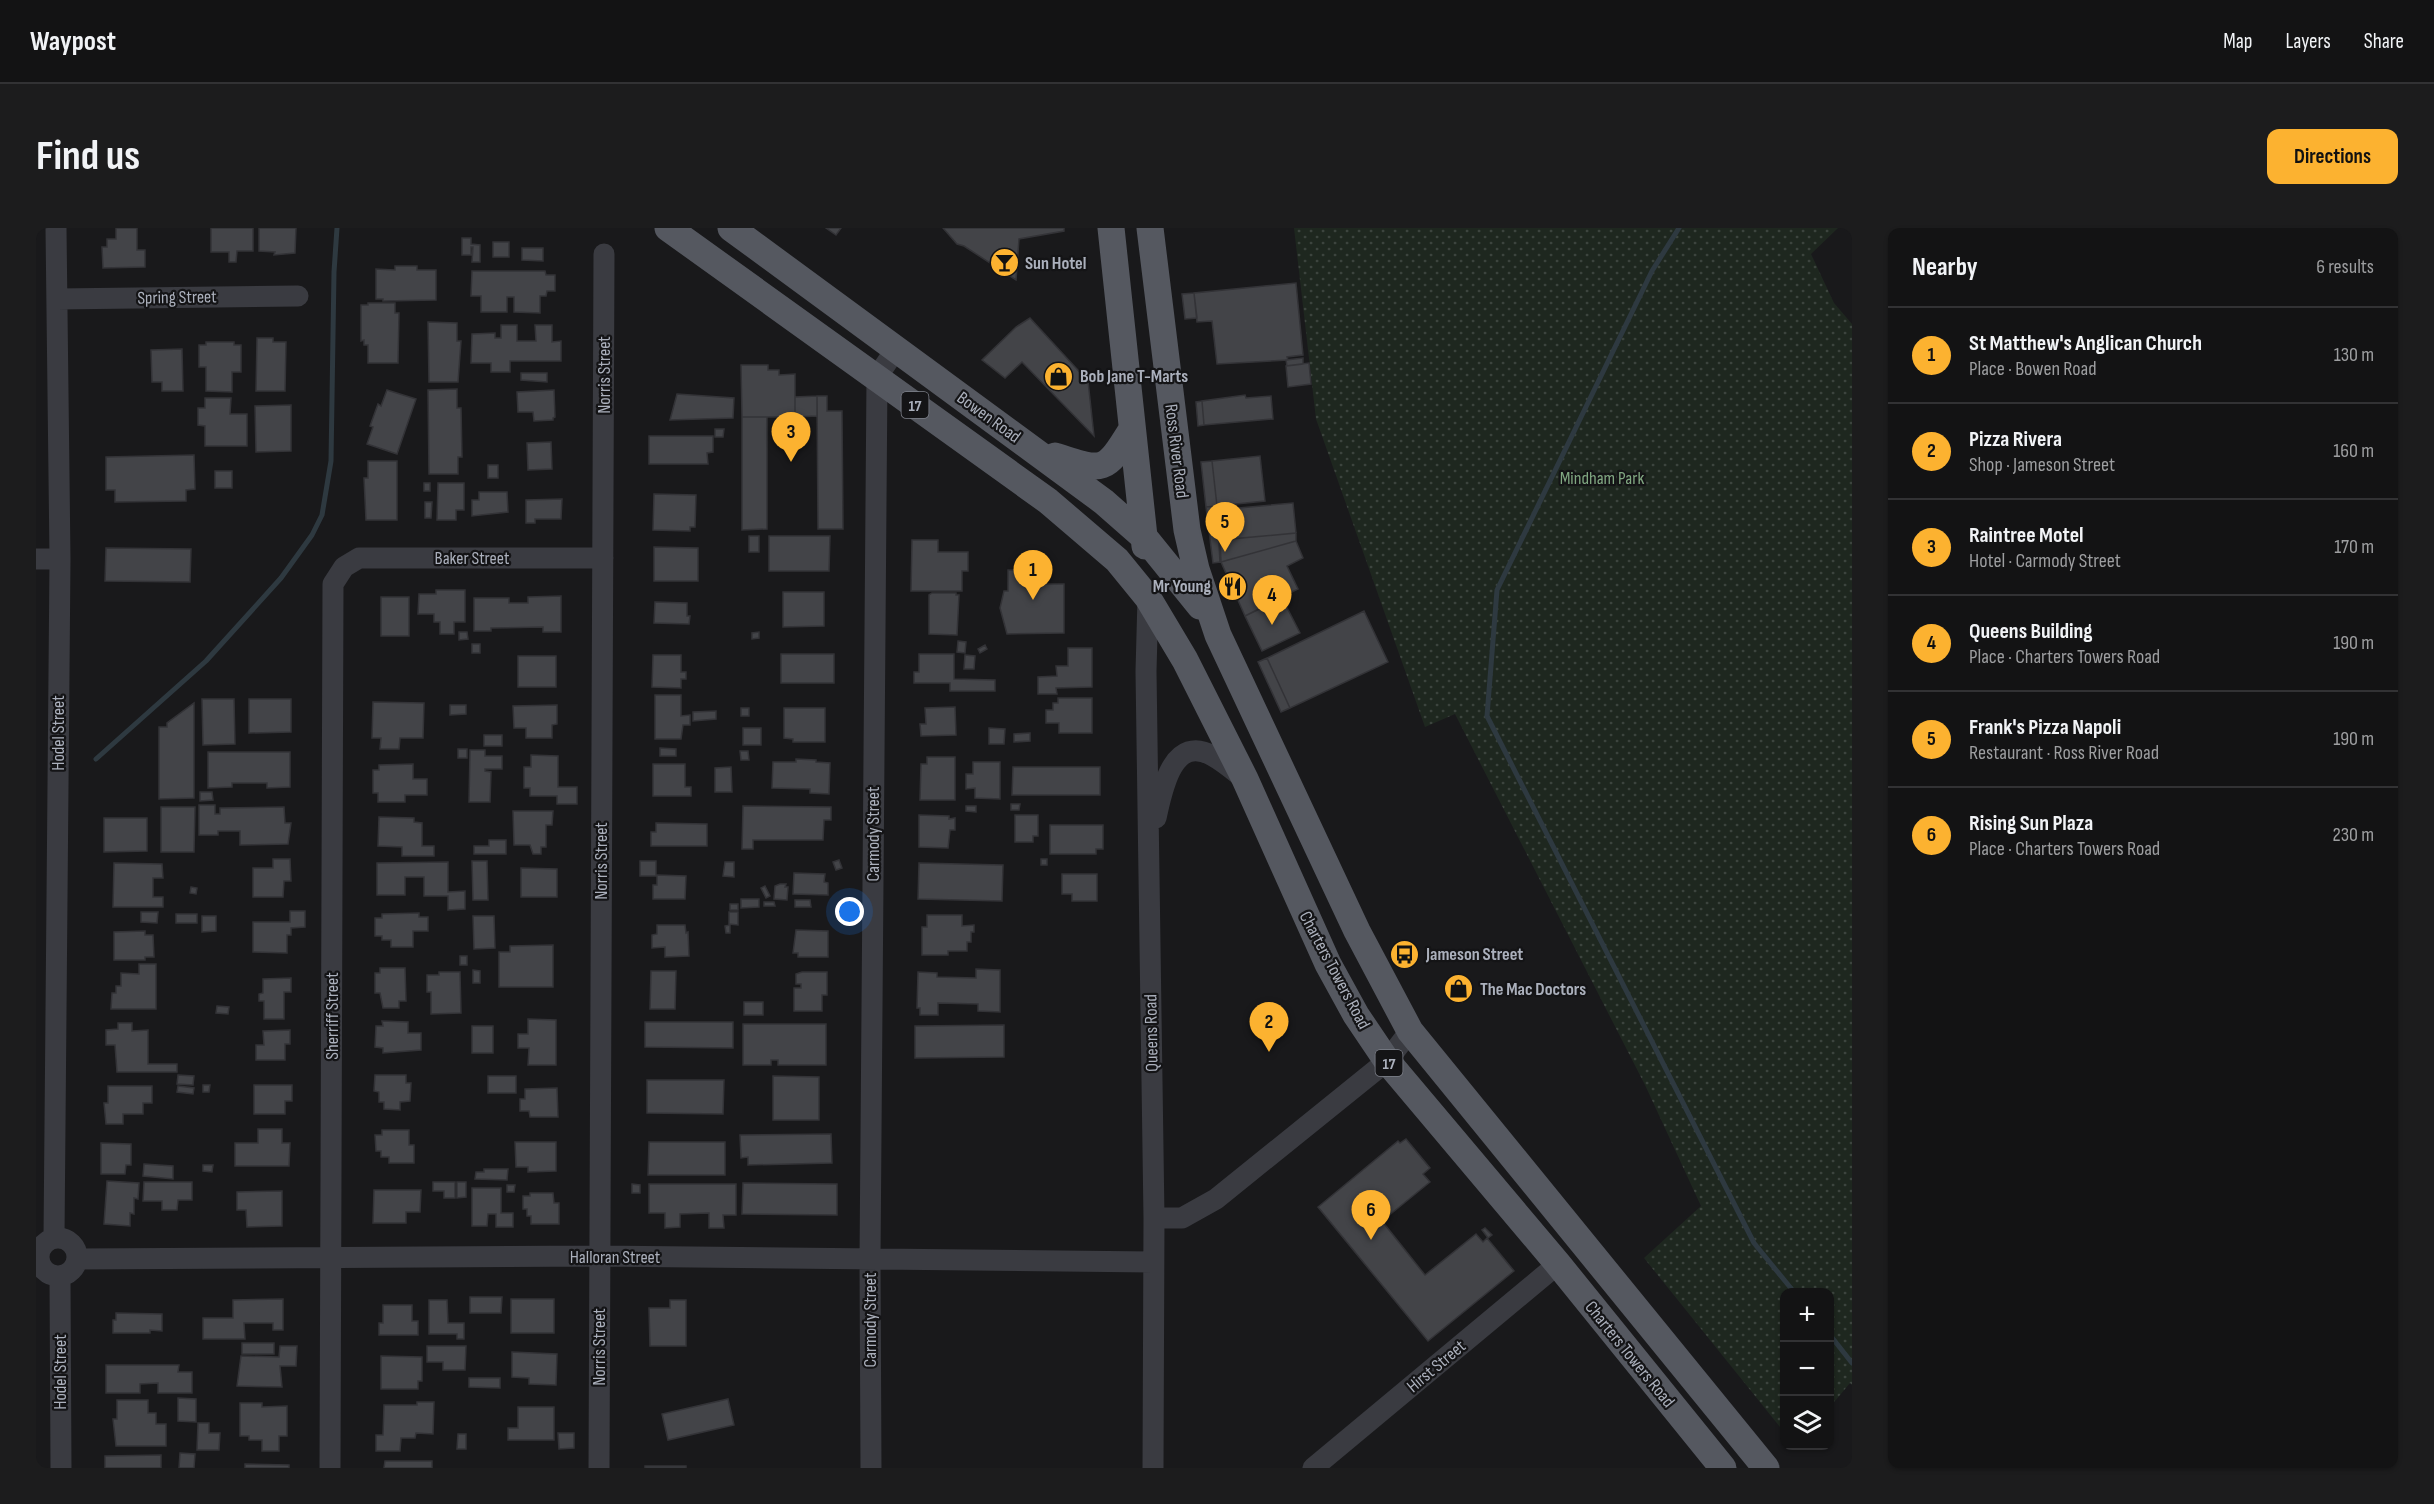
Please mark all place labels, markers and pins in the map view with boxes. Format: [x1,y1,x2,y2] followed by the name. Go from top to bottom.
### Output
[988,247,1020,279] bar icon: Sun Hotel
[1025,253,1086,274] place label: Sun Hotel
[1043,360,1075,392] shop icon: Bob Jane T-Marts
[1080,366,1188,387] place label: Bob Jane T-Marts
[772,412,810,462] pin: 3
[1206,502,1244,552] pin: 5
[1014,550,1052,600] pin: 1
[1216,570,1248,602] restaurant icon: Mr Young
[1153,576,1211,597] place label: Mr Young
[1252,576,1292,625] pin: 4
[1389,938,1421,970] bus stop icon: Jameson Street
[1425,944,1523,965] place label: Jameson Street
[1443,973,1475,1005] shop icon: The Mac Doctors
[1480,979,1586,1000] place label: The Mac Doctors
[1250,1002,1288,1052] pin: 2
[1352,1190,1390,1240] pin: 6

